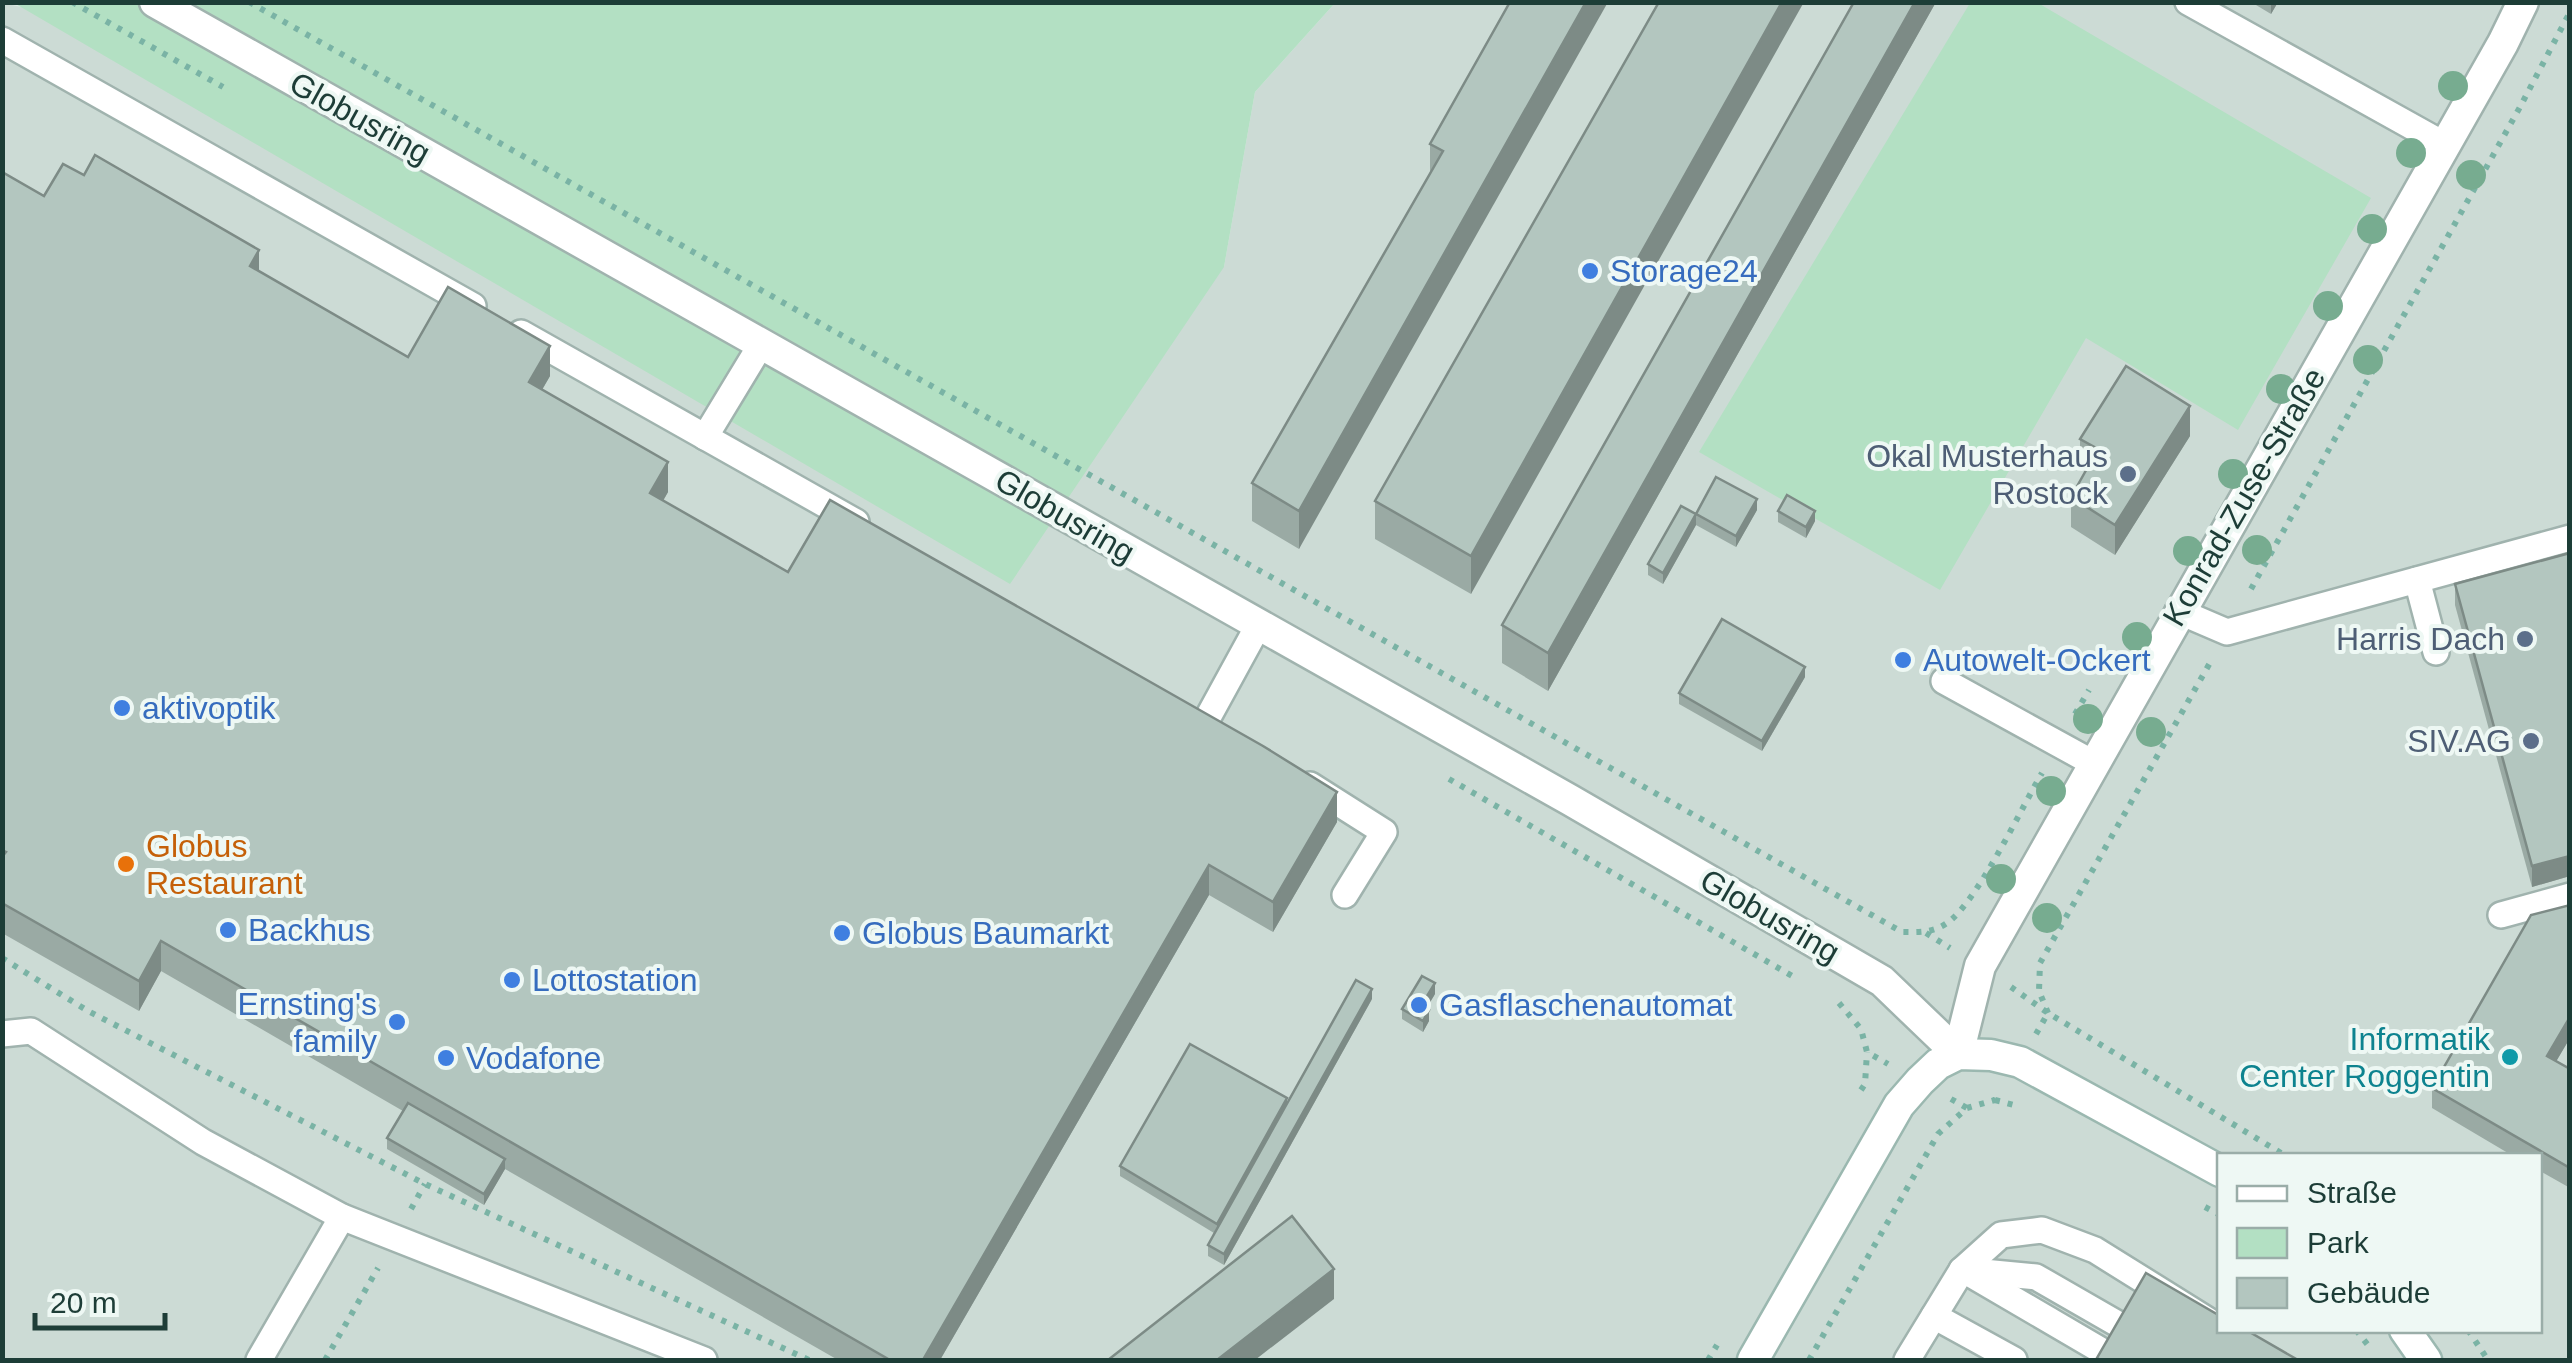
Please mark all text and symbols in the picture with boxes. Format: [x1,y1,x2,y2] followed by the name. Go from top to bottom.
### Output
[284,65,436,171] street label: Globusring
[1610,253,1758,289] place label: Storage24
[1579,260,1601,282] marker: Storage24
[2155,362,2333,632] street label: Konrad-Zuse-Straße
[1866,438,2109,511] place label: Okal Musterhaus Rostock
[989,462,1141,570] street label: Globusring
[2117,463,2139,485] marker: Okal Musterhaus Rostock
[2336,621,2505,657] place label: Harris Dach
[2514,628,2536,650] marker: Harris Dach
[1923,642,2151,678] place label: Autowelt-Ockert
[1892,649,1914,671] marker: Autowelt-Ockert
[142,690,276,726] place label: aktivoptik
[111,697,133,719] marker: aktivoptik
[2407,723,2511,759] place label: SIV.AG
[2520,730,2542,752] marker: SIV.AG
[146,828,303,901] place label: Globus Restaurant
[115,853,137,875] marker: Globus Restaurant
[1694,862,1846,970] street label: Globusring
[248,912,371,948] place label: Backhus
[862,915,1109,951] place label: Globus Baumarkt
[217,919,239,941] marker: Backhus
[831,922,853,944] marker: Globus Baumarkt
[532,962,697,998] place label: Lottostation
[501,969,523,991] marker: Lottostation
[238,986,377,1059] place label: Ernsting's family
[1439,987,1733,1023] place label: Gasflaschenautomat
[1408,994,1430,1016] marker: Gasflaschenautomat
[386,1011,408,1033] marker: Ernsting's family
[2239,1021,2491,1094] place label: Informatik Center Roggentin
[466,1040,601,1076] place label: Vodafone
[2499,1046,2521,1068] marker: Informatik Center Roggentin
[435,1047,457,1069] marker: Vodafone
[2217,1153,2542,1333] legend
[2307,1176,2397,1209] text: Straße
[2307,1226,2370,1259] text: Park
[35,1268,165,1330] scale bar
[2307,1276,2430,1309] text: Gebäude
[50,1286,117,1319] text: 20 m

